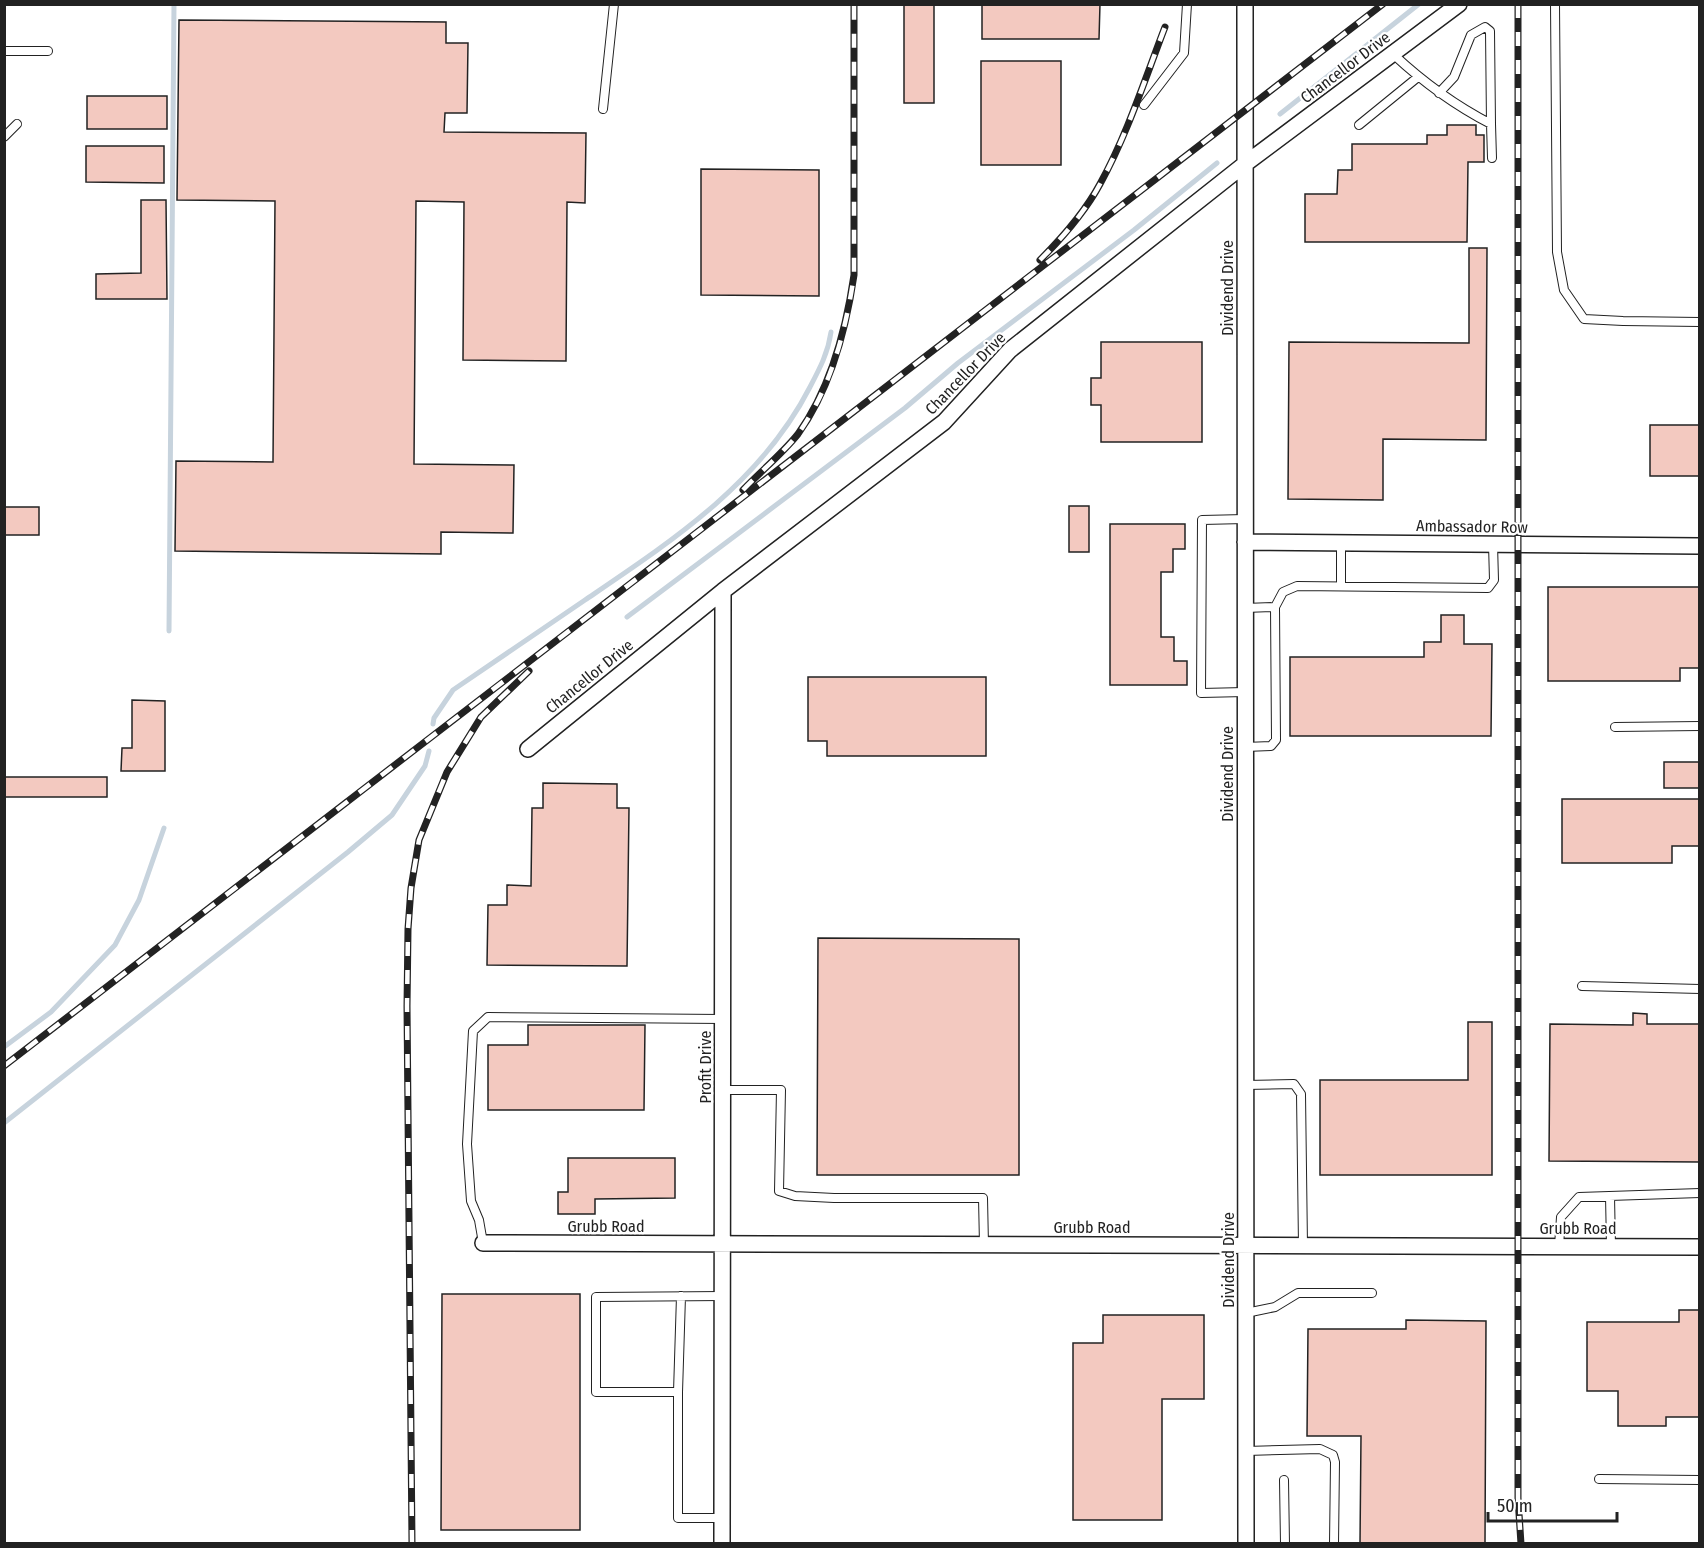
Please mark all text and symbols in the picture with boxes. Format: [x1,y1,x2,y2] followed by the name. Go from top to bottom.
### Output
[1297,28,1394,107] street label: Chancellor Drive
[1218,240,1237,336] street label: Dividend Drive
[921,328,1009,418] street label: Chancellor Drive
[1416,516,1529,537] street label: Ambassador Row
[542,635,637,717] street label: Chancellor Drive
[1218,726,1237,822] street label: Dividend Drive
[696,1030,715,1103] street label: Profit Drive
[1219,1212,1238,1308] street label: Dividend Drive
[567,1217,645,1236] street label: Grubb Road
[1053,1218,1131,1237] street label: Grubb Road
[1539,1219,1617,1238] street label: Grubb Road
[1488,1485,1617,1523] scale bar
[1497,1495,1533,1517] text: 50 m

